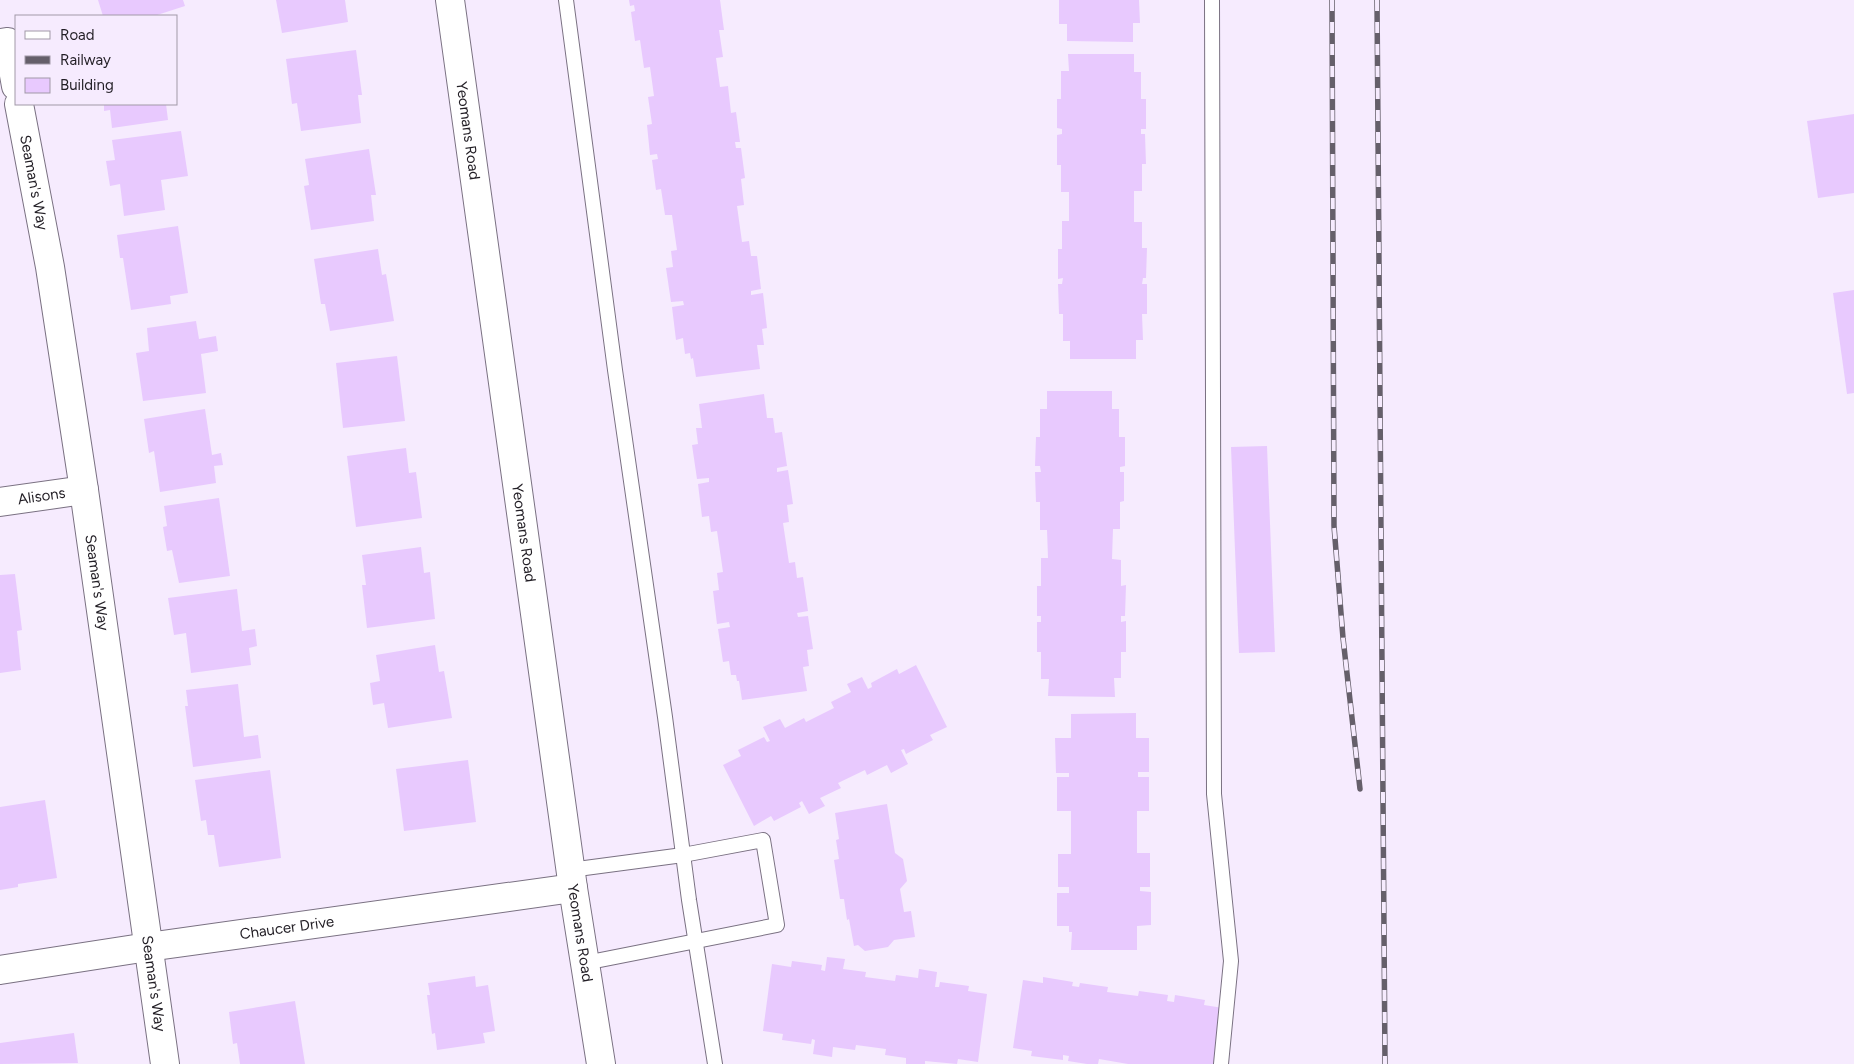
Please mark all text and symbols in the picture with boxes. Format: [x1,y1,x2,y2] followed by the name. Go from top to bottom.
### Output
[15,15,178,105] legend
[60,26,95,44] text: Road
[60,51,111,69] text: Railway
[60,76,114,94] text: Building
[452,80,484,181] street label: Yeomans Road
[16,133,52,232] street label: Seaman's Way
[508,483,540,583] street label: Yeomans Road
[17,484,67,508] street label: Alisons
[81,533,113,632] street label: Seaman's Way
[563,883,597,983] street label: Yeomans Road
[239,912,335,943] street label: Chaucer Drive
[138,934,169,1033] street label: Seaman's Way

